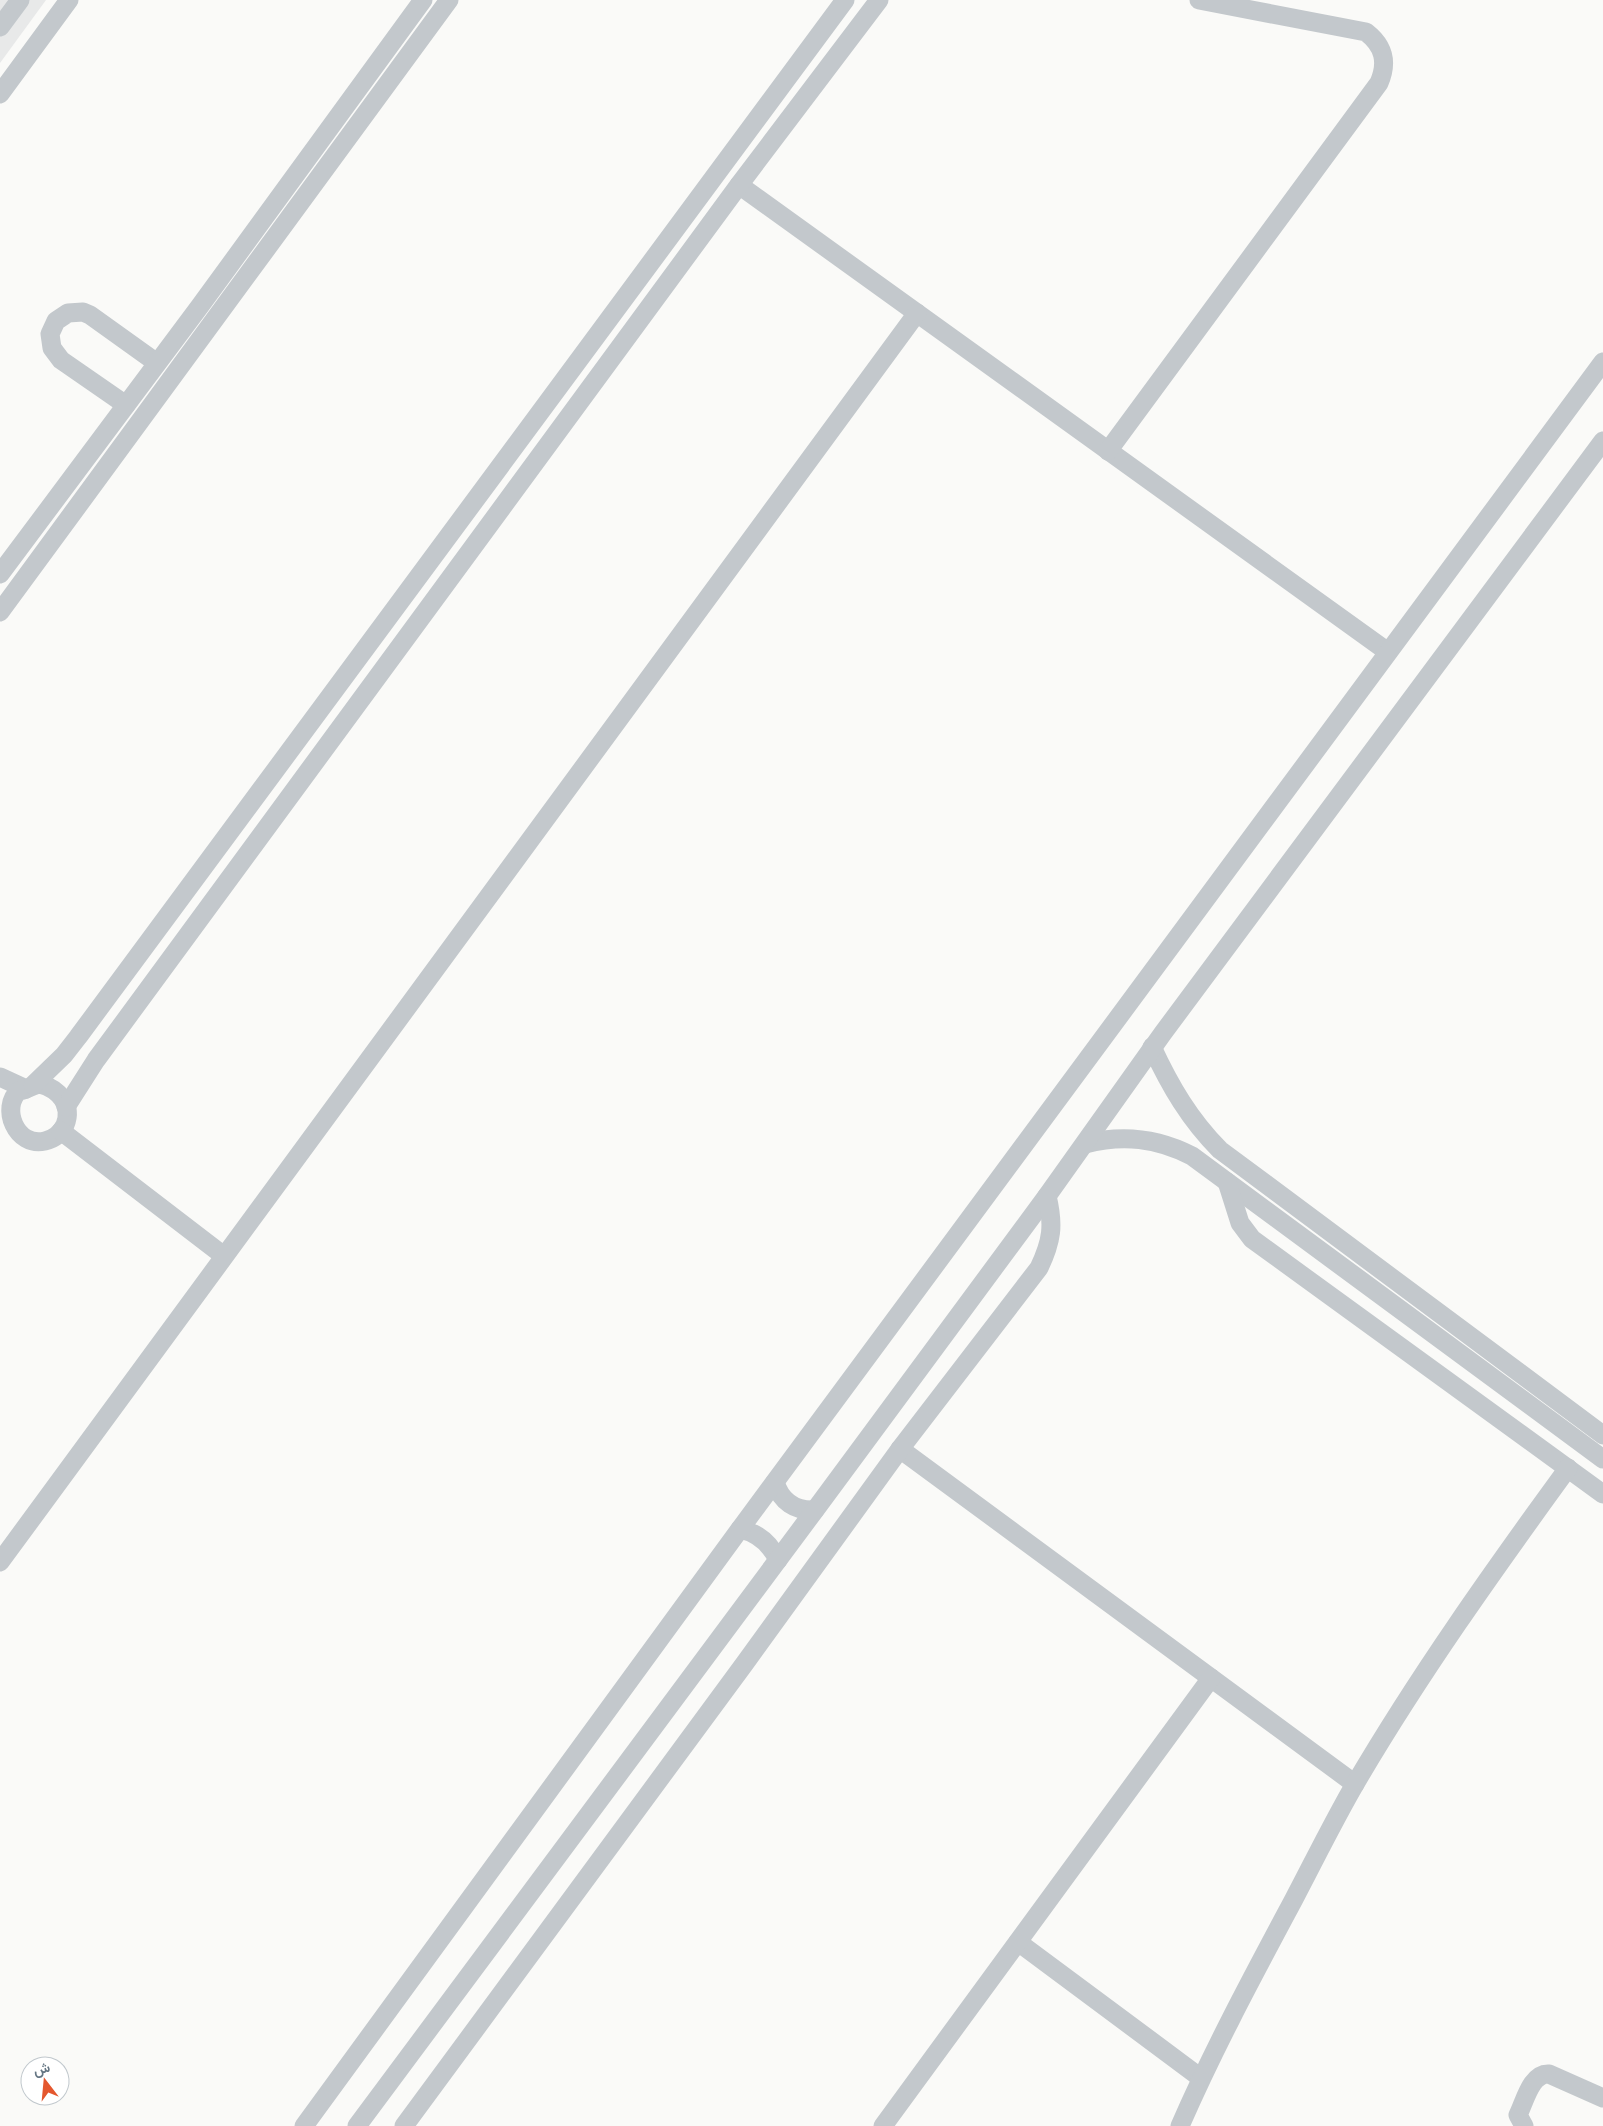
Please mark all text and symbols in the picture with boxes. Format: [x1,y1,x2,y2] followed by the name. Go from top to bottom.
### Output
[20,2056,70,2106] north arrow
[31,2057,52,2079] text: ش

